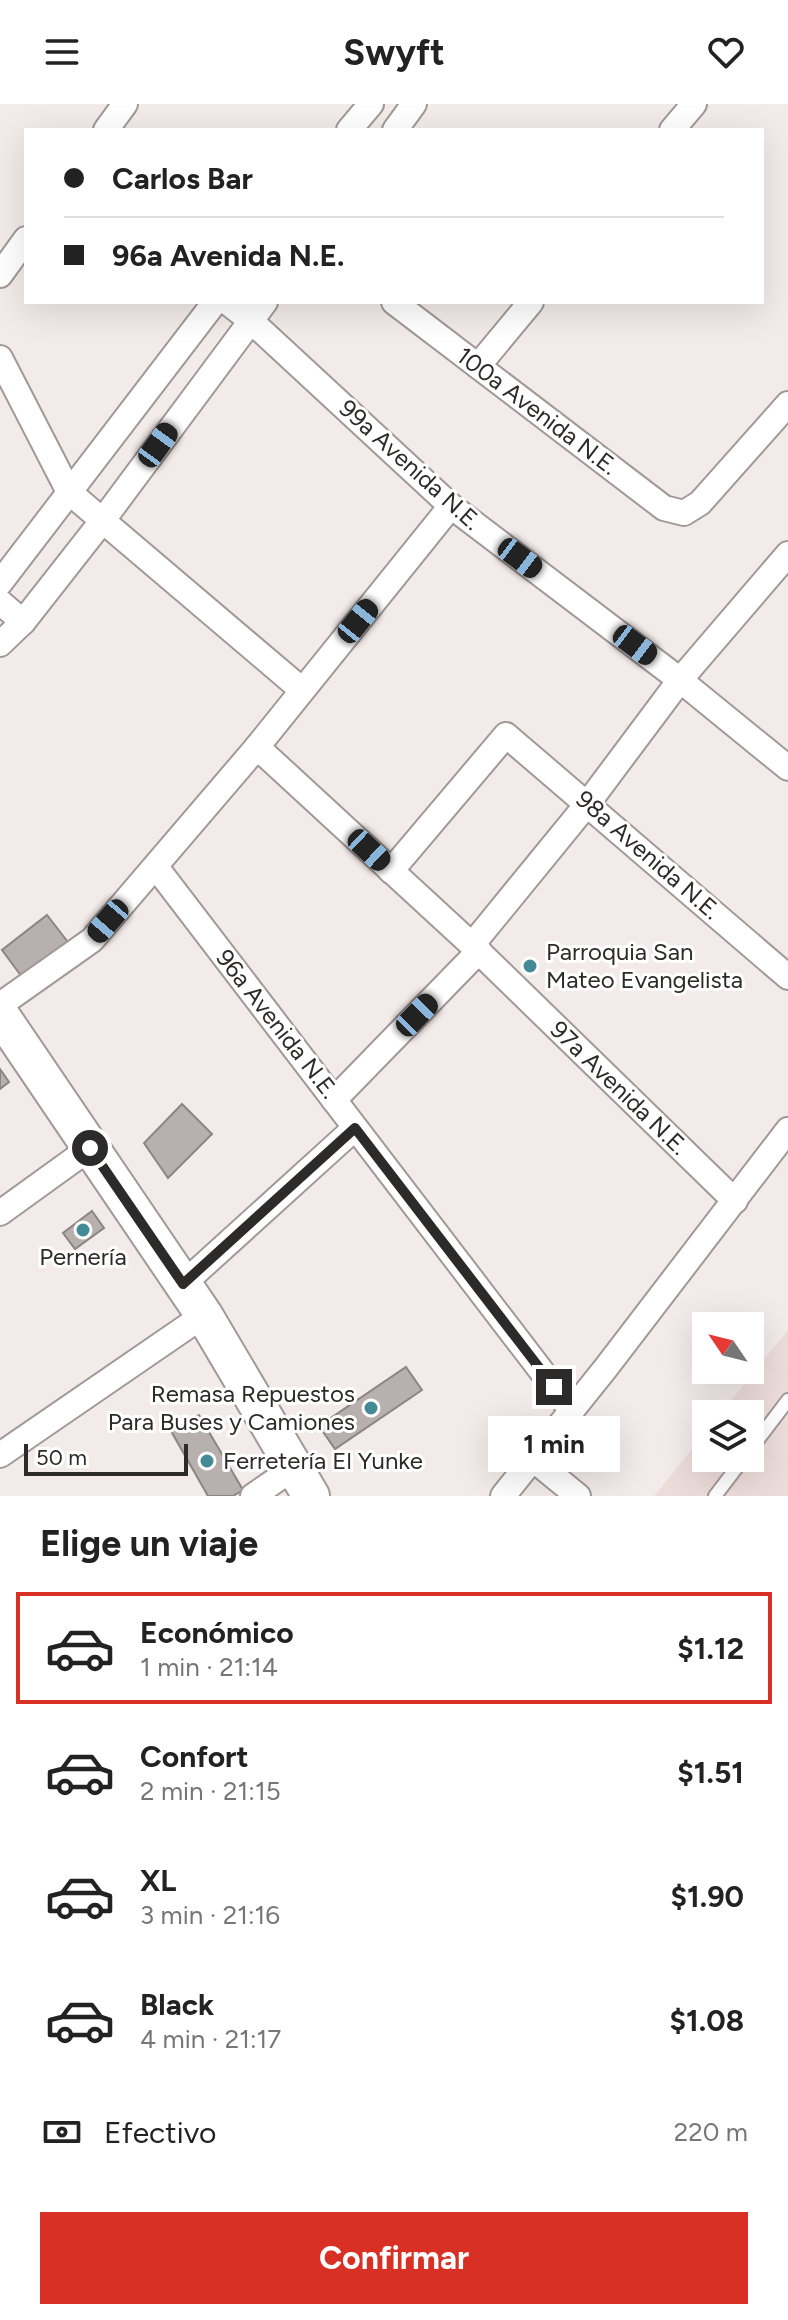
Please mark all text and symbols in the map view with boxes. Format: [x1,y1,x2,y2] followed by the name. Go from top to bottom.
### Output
[40,30,84,74] icon: menu
[704,30,748,74] icon: heart
[343,31,445,74] text: Swyft
[112,160,253,197] text: Carlos Bar
[112,237,345,274] text: 96a Avenida N.E.
[451,341,624,481] street label: 100a Avenida N.E.
[334,393,487,536] street label: 99a Avenida N.E.
[134,419,182,471] car
[494,534,546,582] car
[334,595,382,647] car
[609,621,661,669] car
[570,784,726,925] street label: 98a Avenida N.E.
[343,825,395,875] car
[83,895,133,947] car
[546,937,743,994] place label: Parroquia San Mateo Evangelista
[210,944,344,1104] street label: 96a Avenida N.E.
[521,957,539,975] marker: Parroquia San Mateo Evangelista
[392,989,442,1041] car
[545,1015,694,1161] street label: 97a Avenida N.E.
[72,1130,108,1166] route start
[74,1221,92,1239] marker: Pernería
[39,1242,127,1271] place label: Pernería
[692,1312,764,1384] north arrow
[692,1312,764,1472] map controls
[536,1369,572,1405] route end
[108,1379,355,1436] place label: Remasa Repuestos Para Buses y Camiones
[362,1399,380,1417] marker: Remasa Repuestos Para Buses y Camiones
[692,1400,764,1472] button: layers
[488,1415,620,1471] callout: 1 min
[523,1428,585,1460] text: 1 min
[24,1440,188,1476] scale bar
[36,1444,87,1471] text: 50 m
[223,1446,423,1475] place label: Ferretería El Yunke
[198,1452,216,1470] marker: Ferretería El Yunke
[40,1522,258,1565] text: Elige un viaje
[44,1612,116,1684] icon: car
[140,1614,294,1651] text: Económico
[677,1630,744,1667] text: $1.12
[140,1651,278,1683] text: 1 min · 21:14
[44,1736,116,1808] icon: car
[140,1738,249,1775] text: Confort
[677,1754,744,1791] text: $1.51
[140,1775,281,1807] text: 2 min · 21:15
[44,1860,116,1932] icon: car
[140,1862,176,1899] text: XL
[670,1878,744,1915] text: $1.90
[140,1899,280,1931] text: 3 min · 21:16
[44,1984,116,2056] icon: car
[140,1986,214,2023] text: Black
[669,2002,744,2039] text: $1.08
[140,2023,281,2055] text: 4 min · 21:17
[40,2110,84,2154] icon: cash
[104,2114,216,2151] text: Efectivo
[674,2116,748,2148] text: 220 m
[40,2212,748,2304] button: Confirmar

